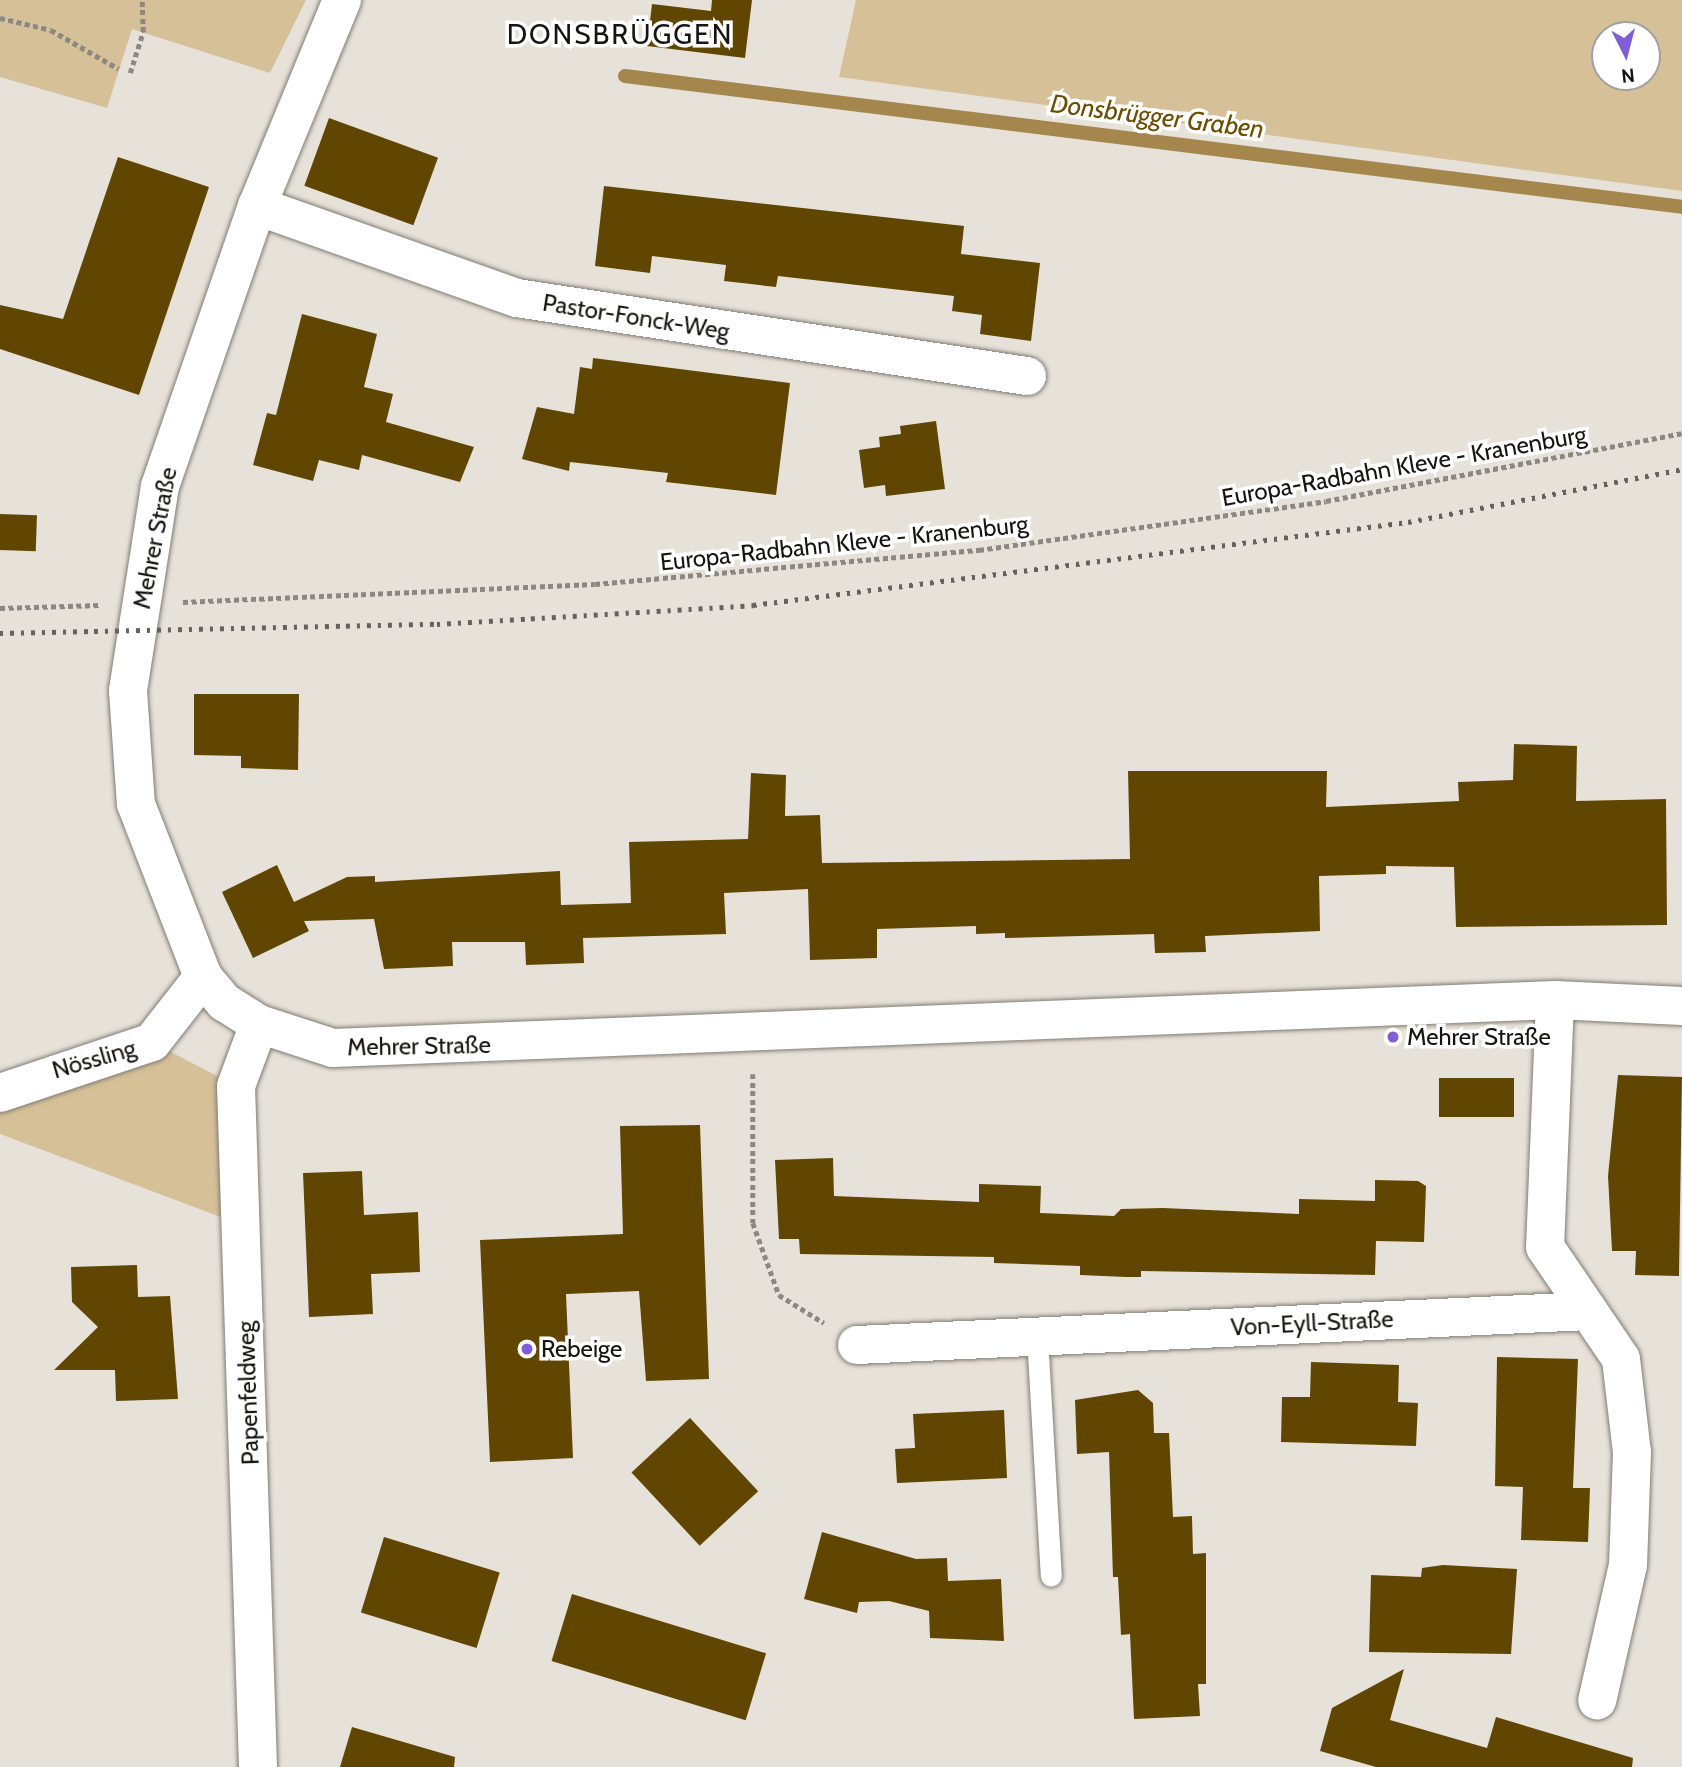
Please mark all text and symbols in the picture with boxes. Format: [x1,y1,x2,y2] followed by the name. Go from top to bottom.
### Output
[508,17,732,51] district label: DONSBRÜGGEN
[1591,21,1661,91] north arrow
[1620,63,1636,88] text: N
[1049,88,1265,146] water label: Donsbrügger Graben
[541,288,731,346] street label: Pastor-Fonck-Weg
[1219,420,1589,512] street label: Europa-Radbahn Kleve - Kranenburg
[127,465,183,611] street label: Mehrer Straße
[659,509,1029,577] street label: Europa-Radbahn Kleve - Kranenburg
[1407,1023,1551,1051] place label: Mehrer Straße
[1385,1029,1401,1045] marker: Mehrer Straße
[347,1030,491,1062] street label: Mehrer Straße
[49,1033,139,1085] street label: Nössling
[1230,1304,1394,1342] street label: Von-Eyll-Straße
[231,1320,265,1466] street label: Papenfeldweg
[541,1335,622,1363] place label: Rebeige
[519,1341,535,1357] marker: Rebeige

